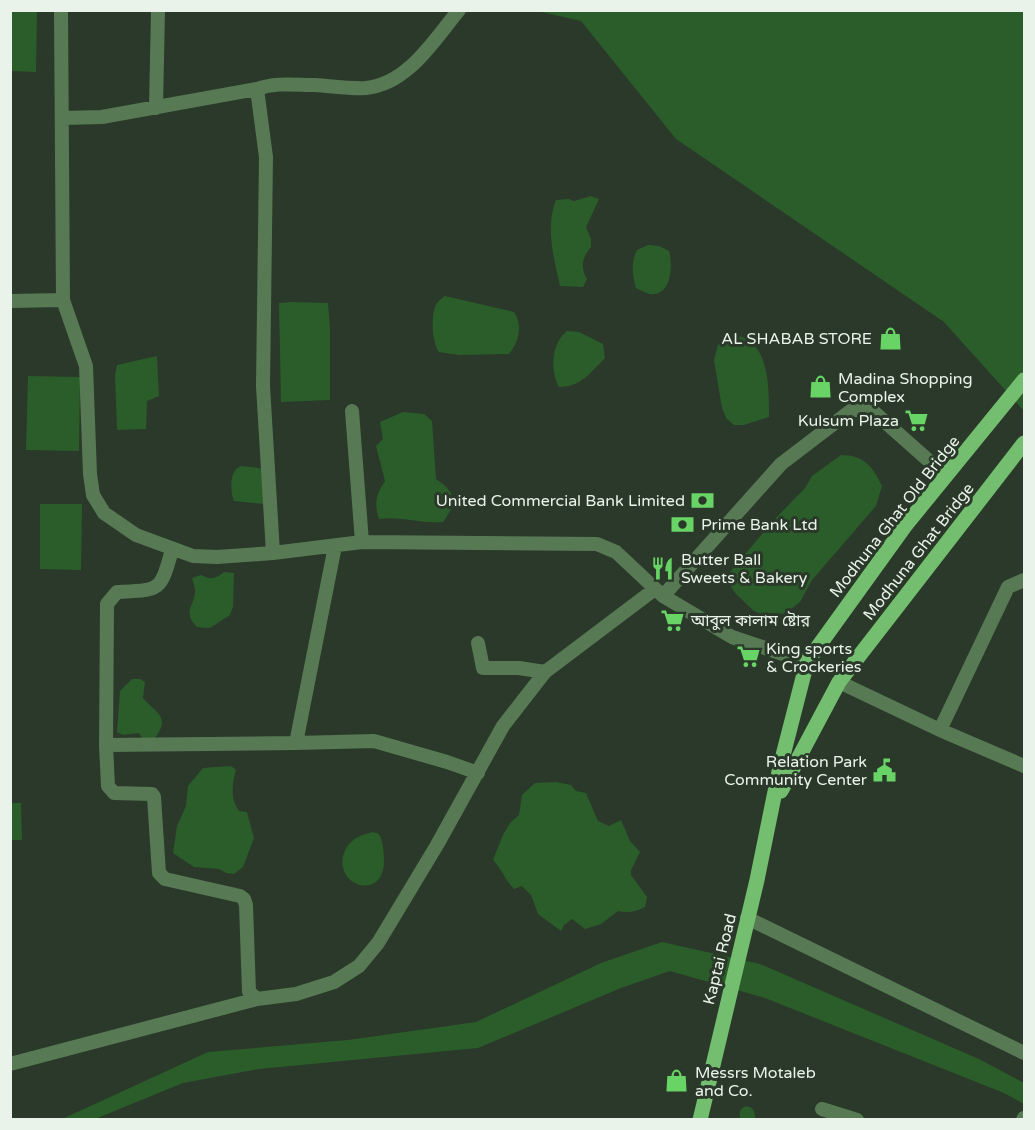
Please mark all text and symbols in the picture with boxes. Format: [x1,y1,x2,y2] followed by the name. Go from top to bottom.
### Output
[877,325,903,351] shop icon: AL SHABAB STORE
[721,329,872,349] place label: AL SHABAB STORE
[838,369,973,407] place label: Madina Shopping Complex
[807,374,833,400] shop icon: Madina Shopping Complex
[904,407,930,433] supermarket icon: Kulsum Plaza
[798,411,899,431] place label: Kulsum Plaza
[825,432,964,601] street label: Modhuna Ghat Old Bridge
[859,479,979,624] street label: Modhuna Ghat Bridge
[690,487,716,513] bank icon: United Commercial Bank Limited
[436,491,685,511] place label: United Commercial Bank Limited
[670,511,696,537] bank icon: Prime Bank Ltd
[701,515,818,535] place label: Prime Bank Ltd
[681,550,808,588] place label: Butter Ball Sweets & Bakery
[650,555,676,581] restaurant icon: Butter Ball Sweets & Bakery
[660,607,686,633] supermarket icon: আবুল কালাম ষ্টোর
[690,611,811,631] place label: আবুল কালাম ষ্টোর
[766,639,862,677] place label: King sports & Crockeries
[735,644,761,670] supermarket icon: King sports & Crockeries
[724,752,868,790] place label: Relation Park Community Center
[872,757,898,783] public building icon: Relation Park Community Center
[699,912,741,1007] street label: Kaptai Road
[695,1063,816,1101] place label: Messrs Motaleb and Co.
[664,1068,690,1094] shop icon: Messrs Motaleb and Co.

